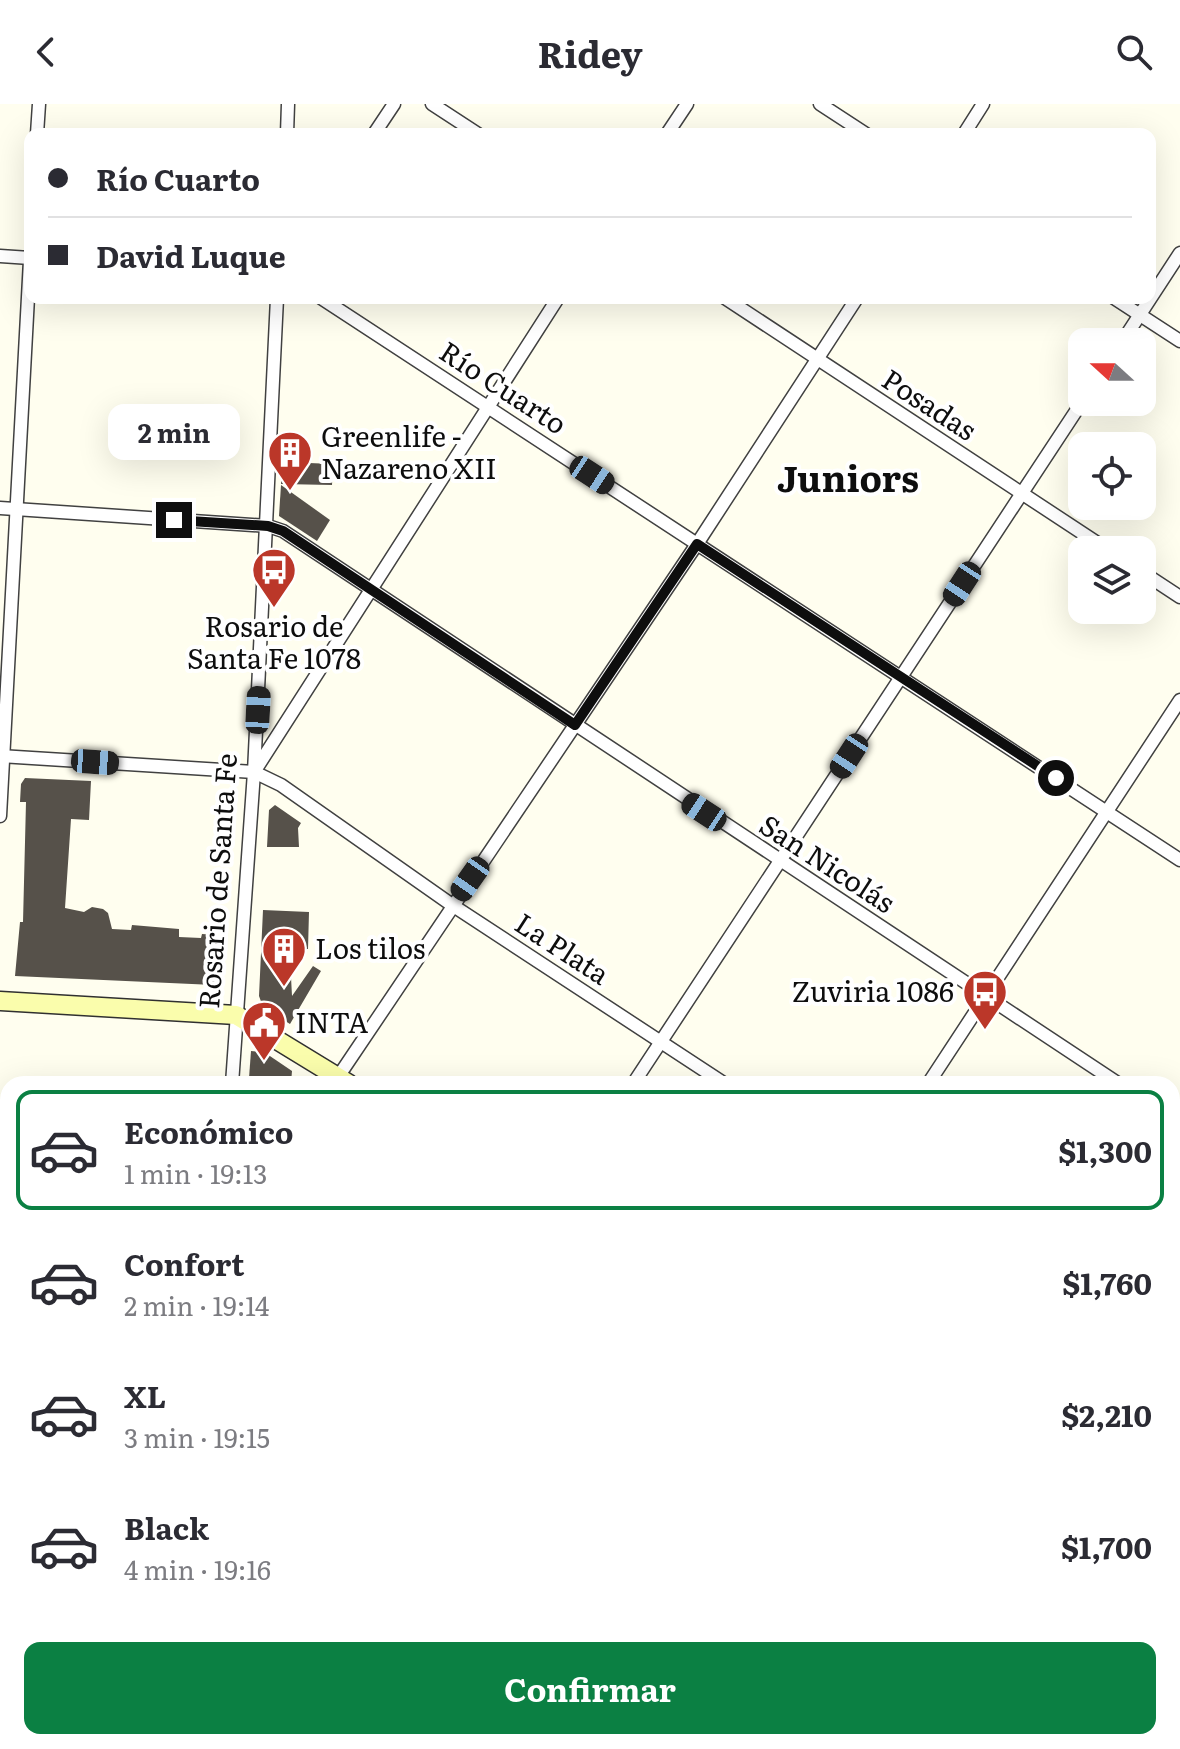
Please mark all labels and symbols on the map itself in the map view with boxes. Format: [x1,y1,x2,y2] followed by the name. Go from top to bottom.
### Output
[1068,328,1156,416] north arrow
[432,329,576,443] street label: Río Cuarto
[875,357,986,450] street label: Posadas
[108,404,240,460] callout: 2 min
[321,414,497,488] place label: Greenlife - Nazareno XII
[266,429,314,492] building icon: Greenlife - Nazareno XII
[777,450,919,503] district label: Juniors
[565,452,619,498] car
[156,502,192,538] route end
[250,546,298,609] bus stop icon: Rosario de Santa Fe 1078
[939,557,985,611] car
[187,604,361,678] place label: Rosario de Santa Fe 1078
[245,685,271,735] car
[826,729,872,783] car
[70,748,120,776] car
[186,752,246,1010] street label: Rosario de Santa Fe
[1038,760,1074,796] route start
[677,789,731,835] car
[752,803,904,922] street label: San Nicolás
[446,852,494,906] car
[508,901,619,994] street label: La Plata
[260,925,308,988] building icon: Los tilos
[315,926,425,968] place label: Los tilos
[961,968,1009,1031] bus stop icon: Zuviria 1086
[792,969,954,1011] place label: Zuviria 1086
[240,999,288,1062] public building icon: INTA
[295,1000,369,1042] place label: INTA

